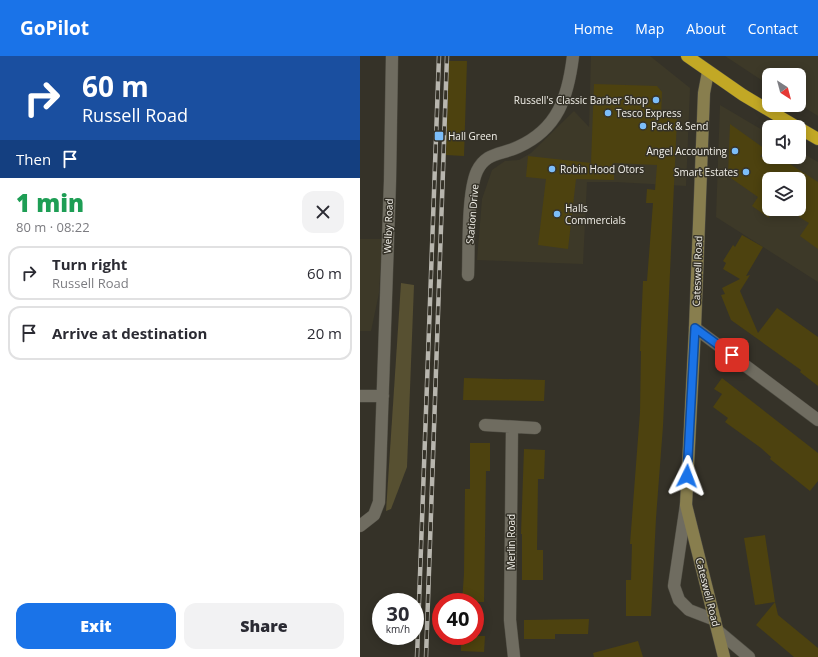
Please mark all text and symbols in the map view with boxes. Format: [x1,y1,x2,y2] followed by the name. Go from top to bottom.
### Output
[20,15,89,41] text: GoPilot
[574,19,613,38] text: Home
[635,19,664,38] text: Map
[686,19,726,38] text: About
[748,19,798,38] text: Contact
[82,67,149,105] text: 60 m
[762,68,806,112] north arrow
[762,68,806,216] map controls
[16,72,68,124] icon: right
[514,93,648,107] place label: Russell's Classic Barber Shop
[651,95,661,105] marker: Russell's Classic Barber Shop
[82,103,188,127] text: Russell Road
[616,106,682,120] place label: Tesco Express
[603,108,613,118] marker: Tesco Express
[651,119,708,133] place label: Pack & Send
[762,120,806,164] button: sound
[638,121,648,131] marker: Pack & Send
[448,129,497,143] place label: Hall Green
[433,130,445,142] marker: Hall Green
[647,144,728,158] place label: Angel Accounting
[730,146,740,156] marker: Angel Accounting
[59,148,81,170] icon: arrive
[16,149,51,169] text: Then
[560,162,644,176] place label: Robin Hood Otors
[547,164,557,174] marker: Robin Hood Otors
[674,165,738,179] place label: Smart Estates
[741,167,751,177] marker: Smart Estates
[762,172,806,216] button: layers
[462,183,482,244] street label: Station Drive
[16,186,84,219] text: 1 min
[302,191,344,233] button: close
[380,198,396,254] street label: Welby Road
[565,201,626,227] place label: Halls Commercials
[552,209,562,219] marker: Halls Commercials
[16,218,90,236] text: 80 m · 08:22
[689,235,705,307] street label: Cateswell Road
[52,254,127,274] text: Turn right
[18,262,40,284] icon: right
[307,263,342,283] text: 60 m
[52,274,129,292] text: Russell Road
[18,322,40,344] icon: arrive
[52,323,207,343] text: Arrive at destination
[307,323,342,343] text: 20 m
[715,338,749,372] pin
[721,344,743,366] icon: arrive
[666,455,708,497] position arrow
[504,514,518,570] street label: Merlin Road
[693,556,723,628] street label: Cateswell Road
[432,593,484,645] speed limit sign: 40
[387,600,409,627] text: 30
[16,603,176,649] button: Exit
[184,603,344,649] button: Share
[386,622,410,636] text: km/h

